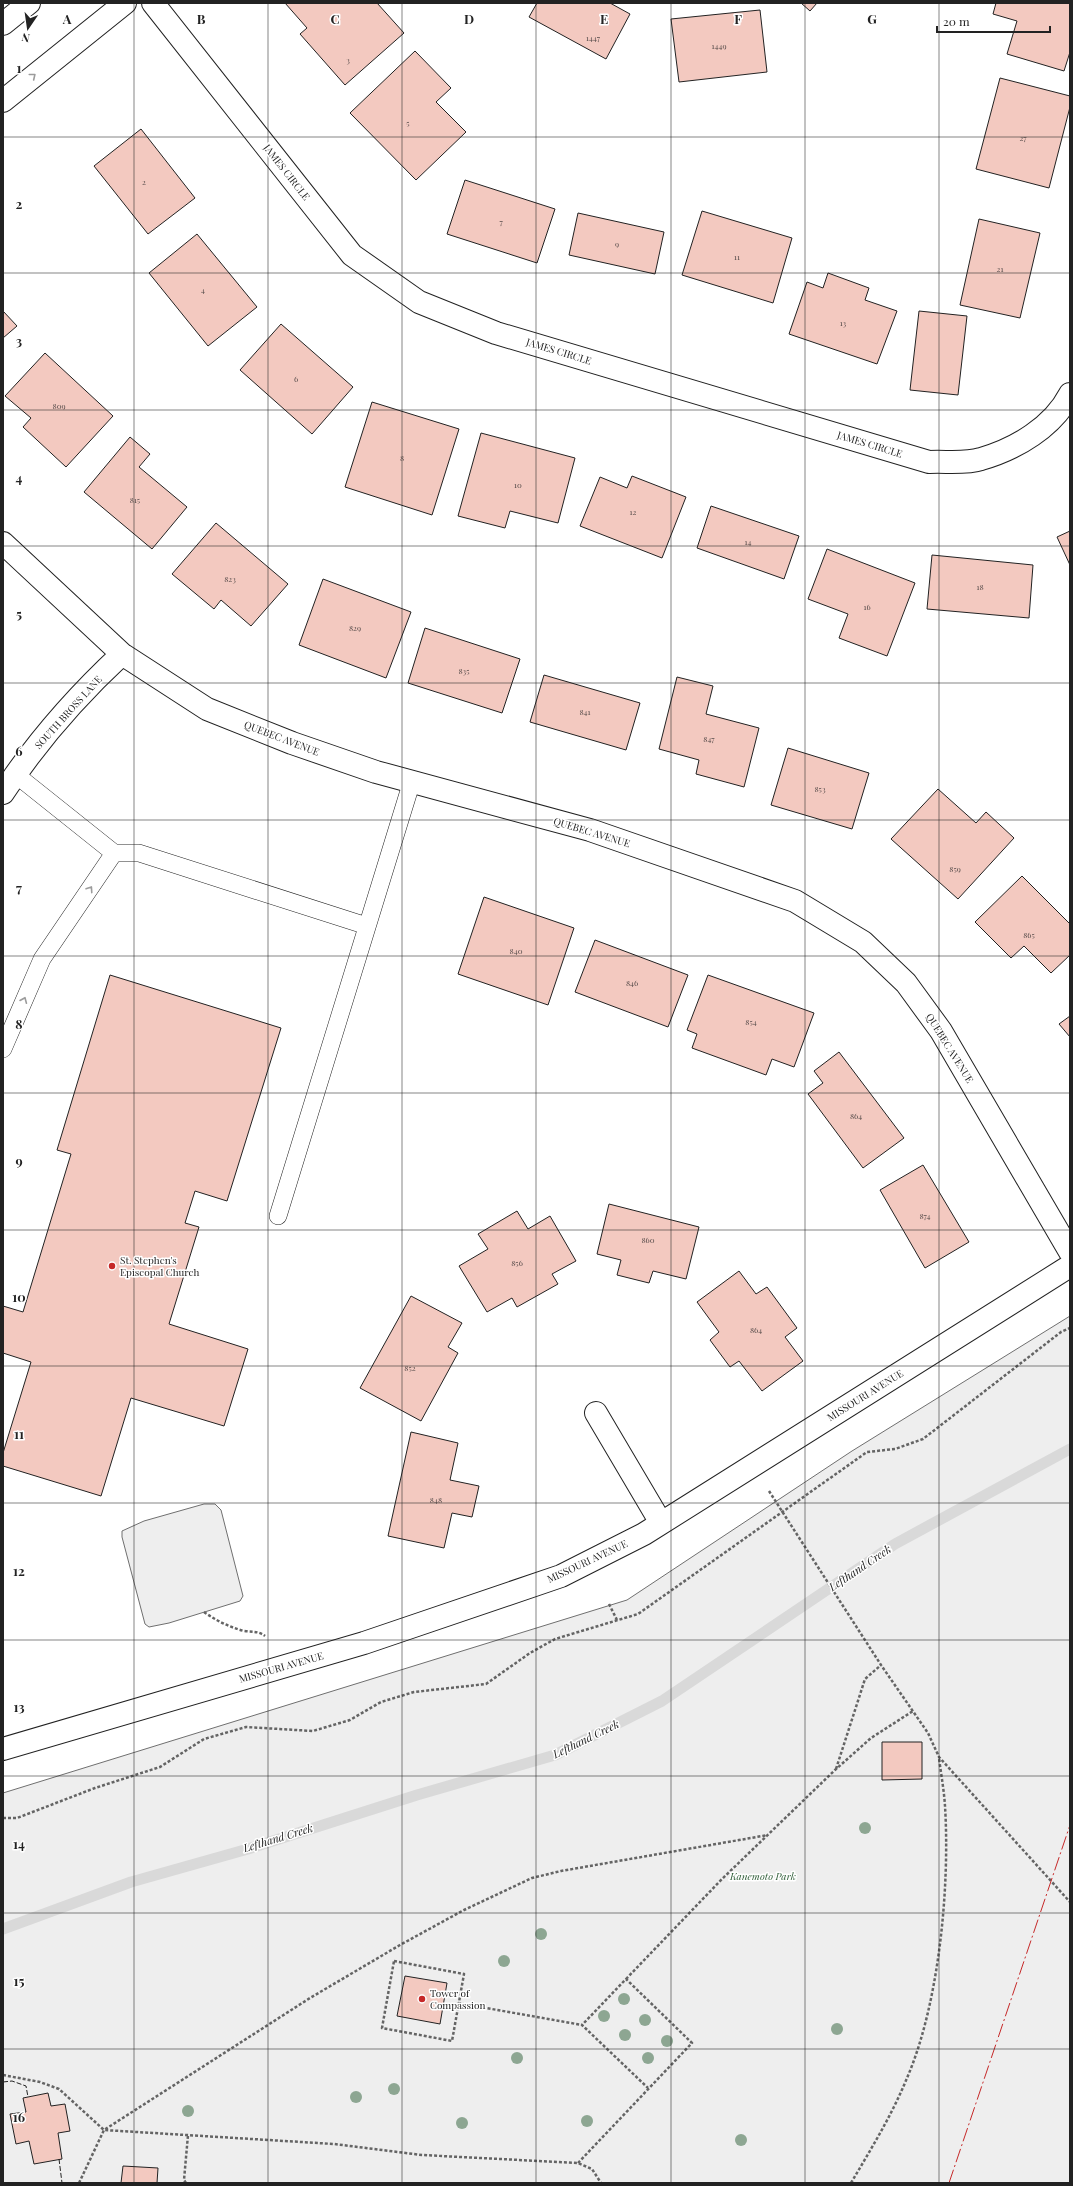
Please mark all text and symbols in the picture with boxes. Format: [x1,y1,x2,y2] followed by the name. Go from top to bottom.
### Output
[8,8,48,48] north arrow
[937,8,1050,34] scale bar
[62,10,72,27] text: A
[197,10,206,27] text: B
[330,10,340,27] text: C
[464,10,474,27] text: D
[600,10,608,27] text: E
[734,10,742,27] text: F
[867,10,877,27] text: G
[943,13,970,29] text: 20 m
[20,30,31,46] text: N
[586,32,601,43] house number: 1447
[712,40,726,51] house number: 1449
[346,54,350,65] house number: 3
[17,59,22,76] text: 1
[29,74,36,81] one-way arrow
[406,117,410,128] house number: 5
[1019,132,1027,143] house number: 27
[260,140,313,203] street label: JAMES CIRCLE
[142,176,146,187] house number: 2
[16,195,23,212] text: 2
[499,216,503,227] house number: 7
[615,238,619,249] house number: 9
[734,251,740,262] house number: 11
[997,263,1003,274] house number: 21
[201,284,205,295] house number: 4
[840,317,847,328] house number: 13
[16,332,22,349] text: 3
[524,334,593,368] street label: JAMES CIRCLE
[294,373,298,384] house number: 6
[52,400,66,411] house number: 809
[835,427,904,461] street label: JAMES CIRCLE
[400,452,404,463] house number: 8
[16,469,23,486] text: 4
[514,479,522,490] house number: 10
[130,494,140,505] house number: 815
[630,506,637,517] house number: 12
[745,536,751,547] house number: 14
[224,573,236,584] house number: 823
[976,581,984,592] house number: 18
[863,601,871,612] house number: 16
[16,605,22,622] text: 5
[349,622,361,633] house number: 829
[459,665,470,676] house number: 835
[31,672,105,752] street label: SOUTH BROSS LANE
[579,706,591,717] house number: 841
[242,717,322,759] street label: QUEBEC AVENUE
[703,733,715,744] house number: 847
[15,742,23,759] text: 6
[814,783,826,794] house number: 853
[552,814,632,850] street label: QUEBEC AVENUE
[949,863,961,874] house number: 859
[16,879,22,896] text: 7
[85,886,92,893] one-way arrow
[1023,929,1035,940] house number: 865
[510,945,523,956] house number: 840
[626,977,638,988] house number: 846
[19,997,27,1004] one-way arrow
[923,1010,977,1086] street label: QUEBEC AVENUE
[15,1015,23,1032] text: 8
[745,1016,757,1027] house number: 854
[850,1110,862,1121] house number: 864
[15,1152,23,1169] text: 9
[919,1210,931,1221] house number: 874
[641,1234,655,1245] house number: 860
[120,1253,199,1279] place label: St. Stephen's Episcopal Church
[511,1257,523,1268] house number: 856
[107,1261,117,1271] marker: St. Stephen's Episcopal Church
[12,1288,26,1305] text: 10
[750,1324,762,1335] house number: 864
[404,1362,416,1373] house number: 852
[824,1366,906,1424] street label: MISSOURI AVENUE
[14,1425,24,1442] text: 11
[430,1494,442,1505] house number: 848
[545,1536,629,1586] street label: MISSOURI AVENUE
[825,1541,894,1595] water label: Lefthand Creek
[13,1562,25,1579] text: 12
[237,1648,325,1686] street label: MISSOURI AVENUE
[13,1698,25,1715] text: 13
[549,1716,622,1762] water label: Lefthand Creek
[240,1820,315,1856] water label: Lefthand Creek
[13,1835,25,1852] text: 14
[729,1869,796,1883] park label: Kanemoto Park
[14,1972,24,1989] text: 15
[430,1986,485,2012] place label: Tower of Compassion
[417,1994,427,2004] marker: Tower of Compassion
[13,2108,25,2125] text: 16

